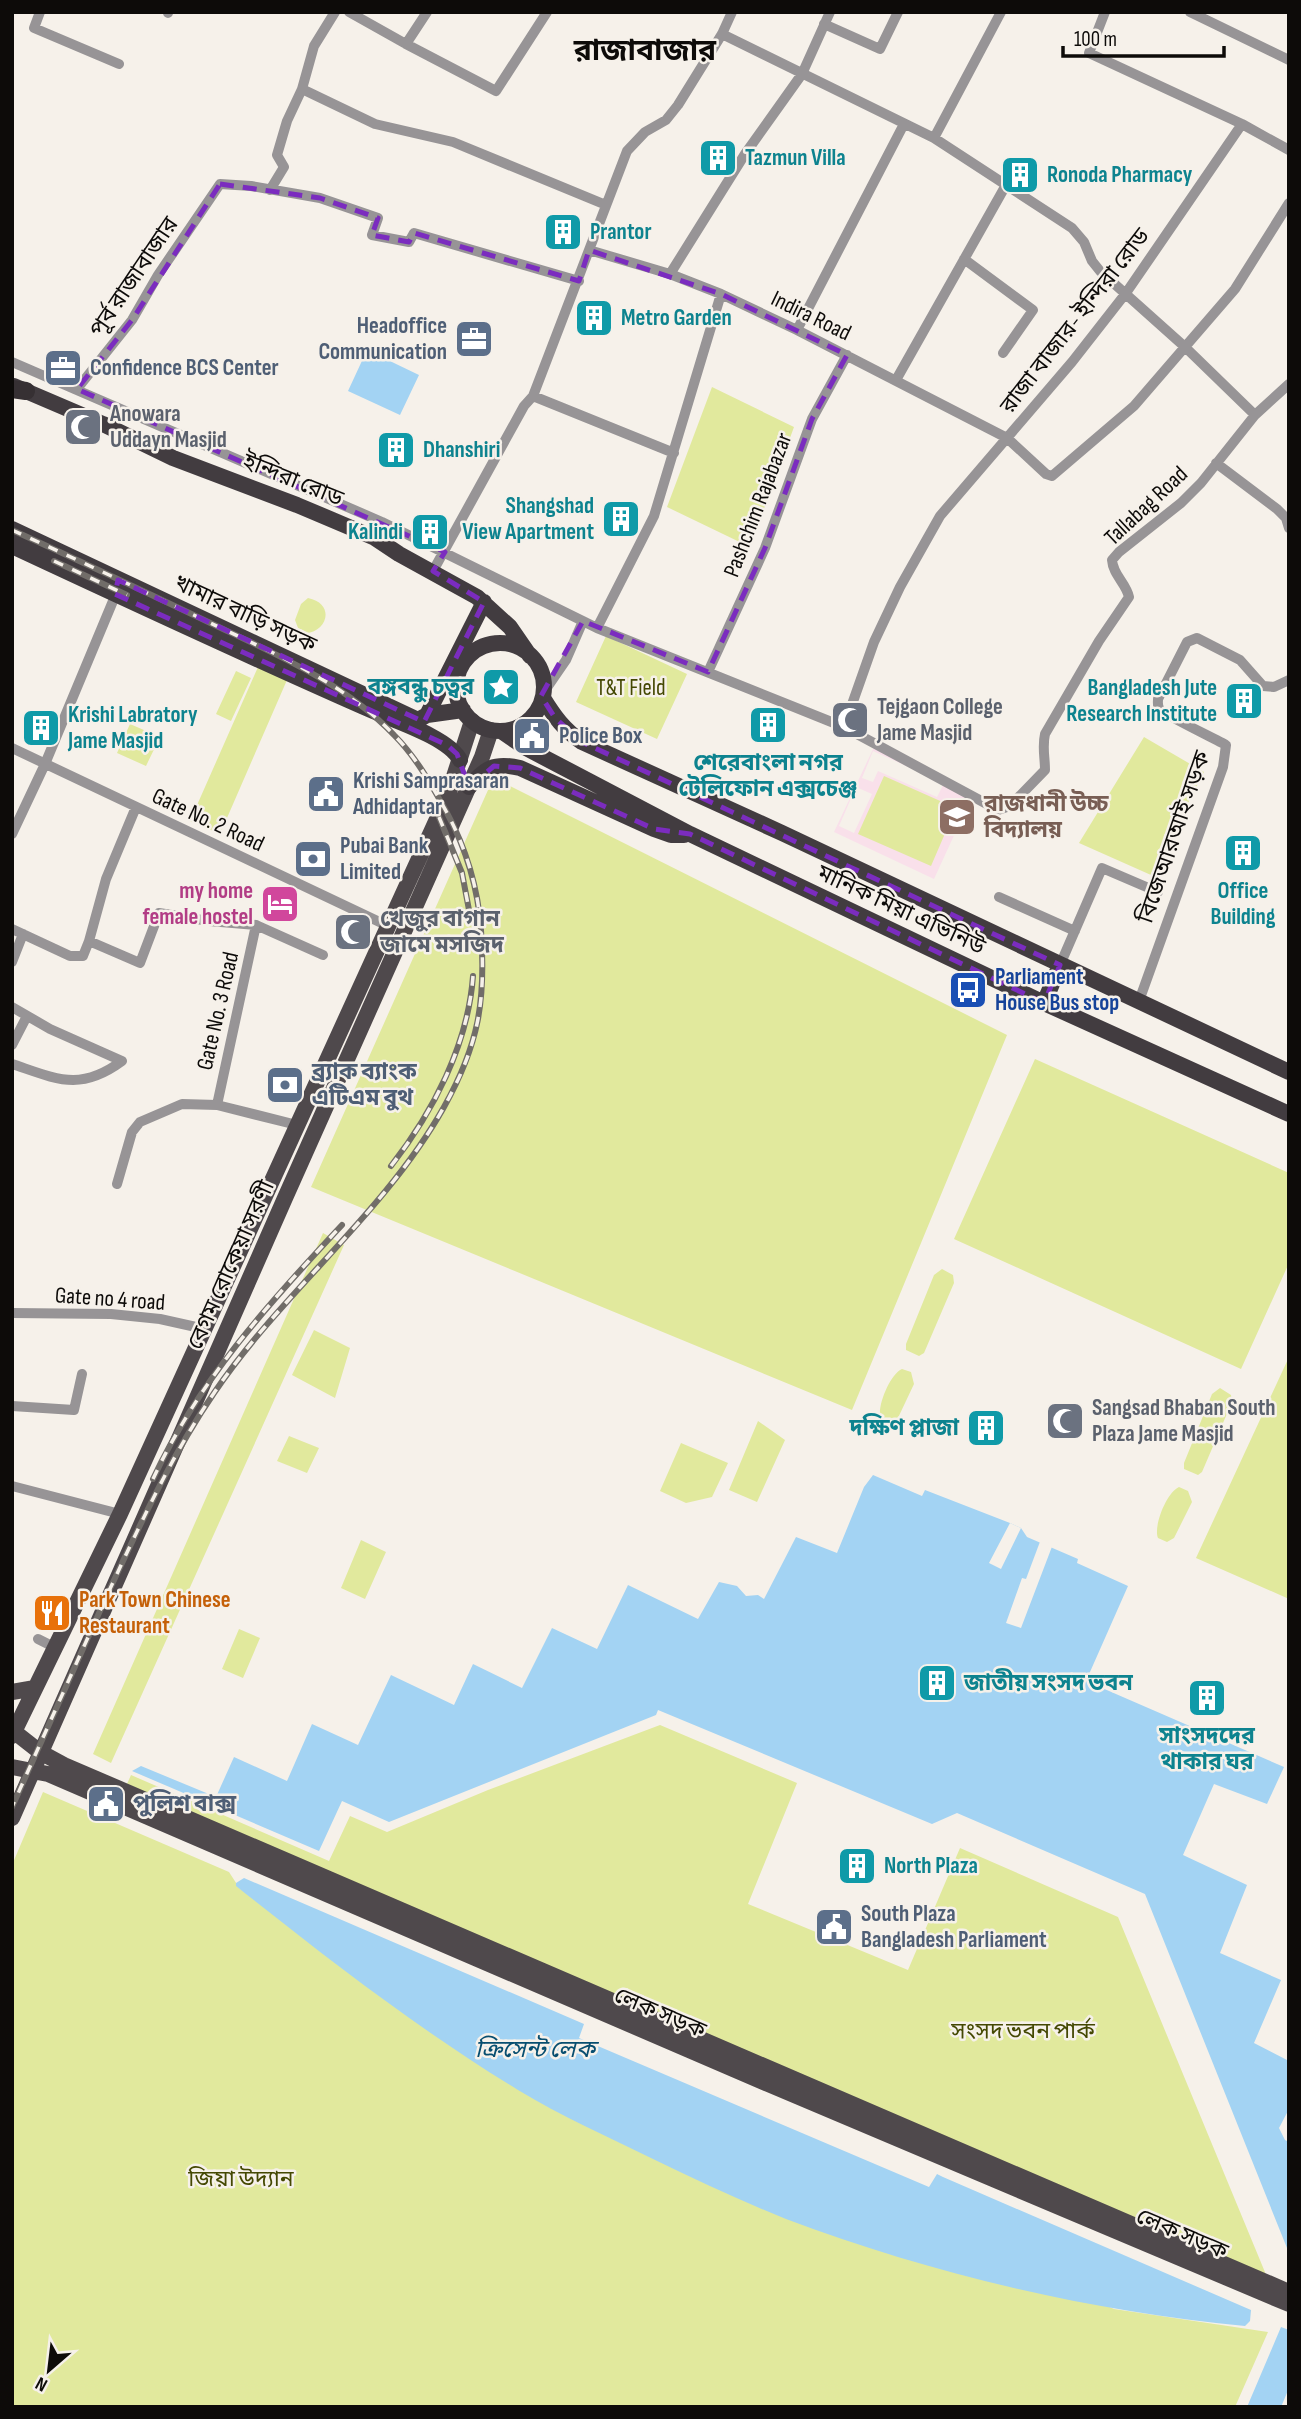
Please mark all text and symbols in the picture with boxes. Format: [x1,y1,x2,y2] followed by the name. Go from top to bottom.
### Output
[1063,14,1224,58] scale bar
[1074,27,1117,52] text: 100 m
[573,33,717,69] district label: রাজাবাজার
[697,137,739,179] building icon: Tazmun Villa
[745,144,846,172] place label: Tazmun Villa
[999,154,1041,196] building icon: Ronoda Pharmacy
[1047,161,1193,189] place label: Ronoda Pharmacy
[84,211,185,342] street label: পূর্ব রাজাবাজার
[542,211,584,253] building icon: Prantor
[590,218,652,246] place label: Prantor
[993,222,1156,420] street label: রাজা বাজার- ইন্দিরা রোড
[766,285,856,347] street label: Indira Road
[573,297,615,339] building icon: Metro Garden
[621,304,732,332] place label: Metro Garden
[318,312,447,366] place label: Headoffice Communication
[453,318,495,360] office icon: Headoffice Communication
[42,347,84,389] office icon: Confidence BCS Center
[90,354,279,382] place label: Confidence BCS Center
[109,400,227,454] place label: Anowara Uddayn Masjid
[62,406,104,448] mosque icon: Anowara Uddayn Masjid
[718,428,799,581] street label: Pashchim Rajabazar
[375,429,417,471] building icon: Dhanshiri
[423,436,500,464] place label: Dhanshiri
[238,447,348,513] street label: ইন্দিরা রোড
[1099,460,1193,552] street label: Tallabag Road
[462,492,594,546] place label: Shangshad View Apartment
[600,498,642,540] building icon: Shangshad View Apartment
[409,511,451,553] building icon: Kalindi
[348,518,403,546] place label: Kalindi
[169,569,321,659] street label: খামার বাড়ি সড়ক
[480,666,522,708] place icon: বঙ্গবন্ধু চত্বর
[366,673,475,703] place label: বঙ্গবন্ধু চত্বর
[596,674,666,702] park label: T&T Field
[1066,674,1217,728] place label: Bangladesh Jute Research Institute
[1223,680,1265,722] building icon: Bangladesh Jute Research Institute
[876,693,1003,747] place label: Tejgaon College Jame Masjid
[829,699,871,741] mosque icon: Tejgaon College Jame Masjid
[67,701,198,755] place label: Krishi Labratory Jame Masjid
[747,704,789,746] building icon: শেরেবাংলা নগর টেলিফোন এক্সচেঞ্জ
[20,707,62,749] building icon: Krishi Labratory Jame Masjid
[511,715,553,757] public building icon: Police Box
[559,722,643,750] place label: Police Box
[1131,747,1217,928] street label: বিজেআরআই সড়ক
[679,749,857,803] place label: শেরেবাংলা নগর টেলিফোন এক্সচেঞ্জ
[352,767,509,821] place label: Krishi Samprasaran Adhidaptar
[305,773,347,815] public building icon: Krishi Samprasaran Adhidaptar
[147,782,269,858] street label: Gate No. 2 Road
[983,789,1109,844] place label: রাজধানী উচ্চ বিদ্যালয়
[936,796,978,838] school or university icon: রাজধানী উচ্চ বিদ্যালয়
[340,832,429,886] place label: Pubai Bank Limited
[1222,832,1264,874] building icon: Office Building
[292,838,334,880] bank icon: Pubai Bank Limited
[812,858,990,961] street label: মানিক মিয়া এভিনিউ
[143,877,253,931] place label: my home female hostel
[1211,877,1276,931] place label: Office Building
[259,883,301,925] hotel icon: my home female hostel
[379,905,505,959] place label: খেজুর বাগান জামে মসজিদ
[332,911,374,953] mosque icon: খেজুর বাগান জামে মসজিদ
[191,949,245,1073] street label: Gate No. 3 Road
[995,963,1119,1017] place label: Parliament House Bus stop
[947,969,989,1011] bus stop icon: Parliament House Bus stop
[311,1058,417,1112] place label: ব্র্যাক ব্যাংক এটিএম বুথ
[264,1064,306,1106] bank icon: ব্র্যাক ব্যাংক এটিএম বুথ
[181,1175,281,1354] street label: বেগম রোকেয়া সরণী
[54,1281,166,1317] street label: Gate no 4 road
[1092,1394,1276,1448] place label: Sangsad Bhaban South Plaza Jame Masjid
[1044,1400,1086,1442] mosque icon: Sangsad Bhaban South Plaza Jame Masjid
[965,1407,1007,1449] building icon: দক্ষিণ প্লাজা
[848,1413,959,1442] place label: দক্ষিণ প্লাজা
[79,1586,231,1640] place label: Park Town Chinese Restaurant
[31,1592,73,1634] restaurant icon: Park Town Chinese Restaurant
[916,1662,958,1704] building icon: জাতীয় সংসদ ভবন
[963,1668,1133,1697] place label: জাতীয় সংসদ ভবন
[1186,1677,1228,1719] building icon: সাংসদদের থাকার ঘর
[1158,1722,1256,1776] place label: সাংসদদের থাকার ঘর
[85,1783,127,1825] public building icon: পুলিশ বাক্স
[133,1789,237,1818] place label: পুলিশ বাক্স
[836,1845,878,1887] building icon: North Plaza
[884,1852,978,1880] place label: North Plaza
[861,1900,1047,1954] place label: South Plaza Bangladesh Parliament
[813,1906,855,1948] public building icon: South Plaza Bangladesh Parliament
[610,1981,710,2045] street label: লেক সড়ক
[950,2017,1095,2045] park label: সংসদ ভবন পার্ক
[475,2035,600,2064] water label: ক্রিসেন্ট লেক
[187,2165,295,2193] park label: জিয়া উদ্যান
[1132,2202,1232,2266] street label: লেক সড়ক
[14,2335,84,2405] north arrow
[32,2371,52,2396] text: N

